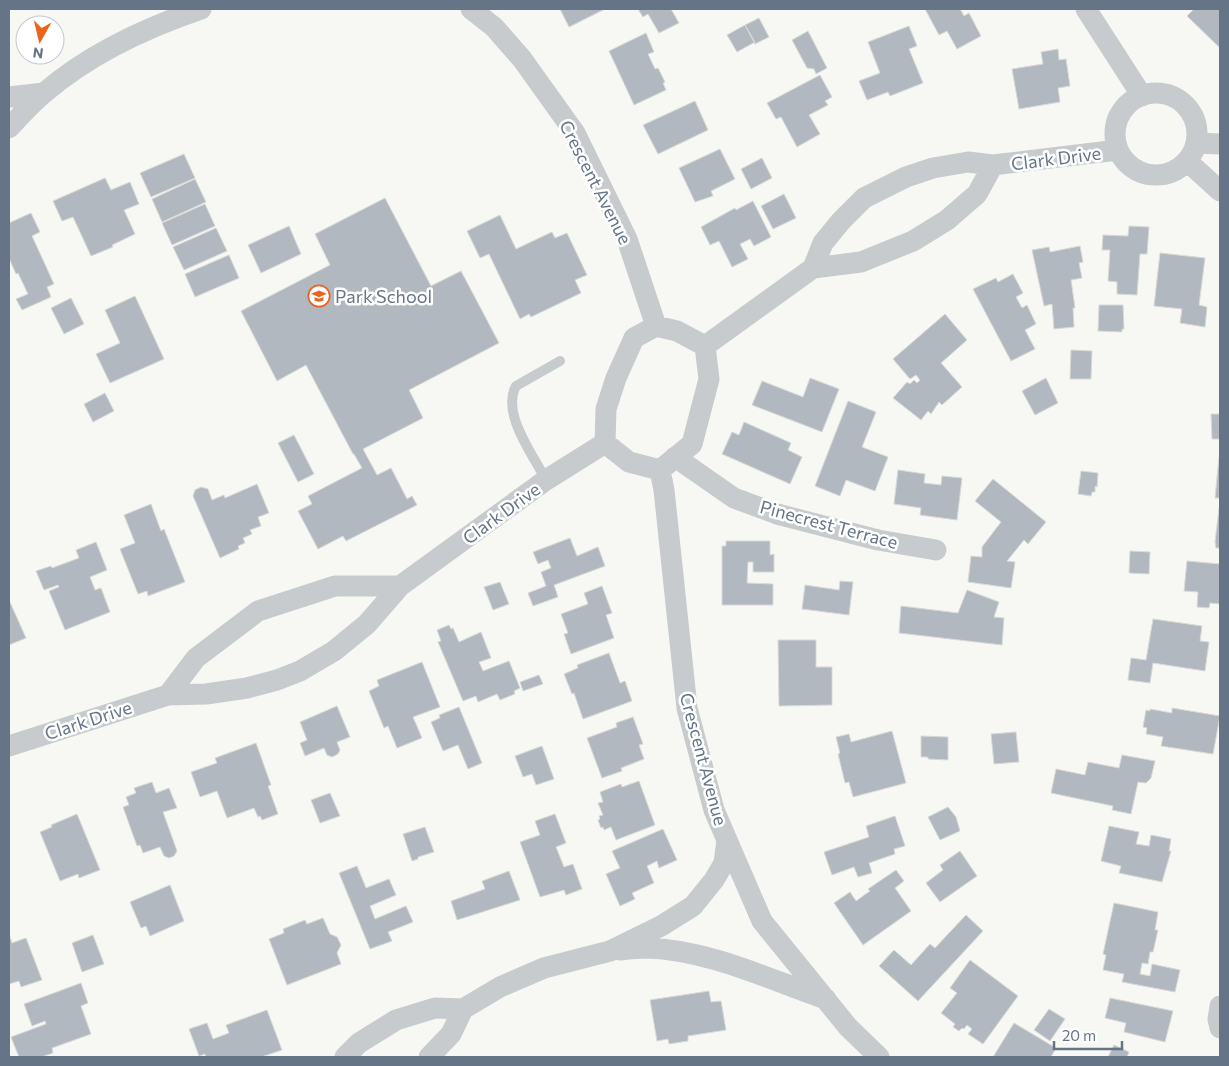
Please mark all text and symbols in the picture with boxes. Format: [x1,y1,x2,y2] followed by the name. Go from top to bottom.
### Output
[15,15,65,65] north arrow
[32,44,45,63] text: N
[555,116,637,248] street label: Crescent Avenue
[1010,142,1102,174] street label: Clark Drive
[307,284,331,308] school or university icon: Park School
[335,285,432,307] place label: Park School
[458,478,544,548] street label: Clark Drive
[758,495,900,553] street label: Pinecrest Terrace
[676,690,732,828] street label: Crescent Avenue
[42,696,134,744] street label: Clark Drive
[1054,1018,1122,1050] scale bar
[1062,1026,1096,1044] text: 20 m

